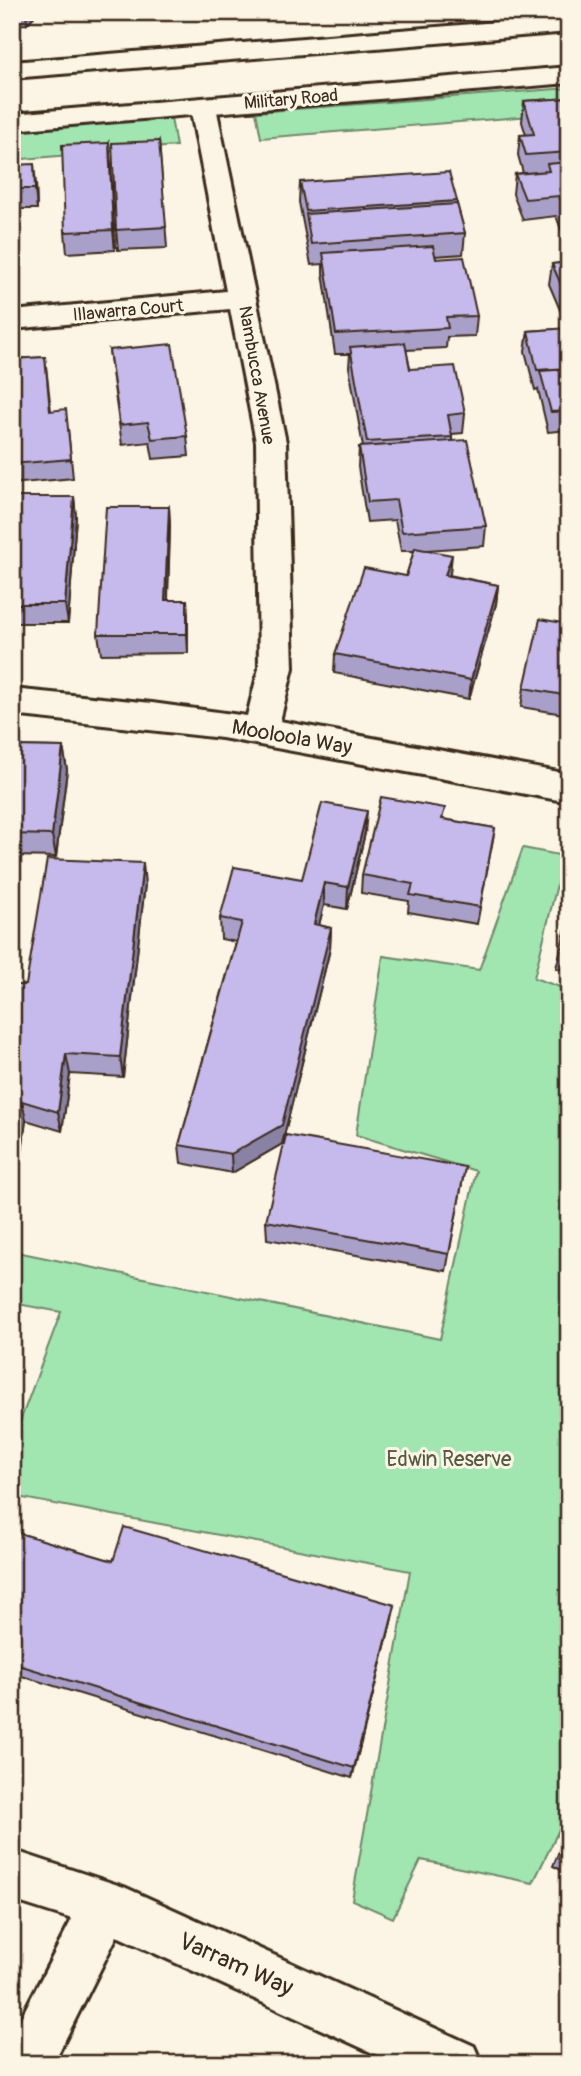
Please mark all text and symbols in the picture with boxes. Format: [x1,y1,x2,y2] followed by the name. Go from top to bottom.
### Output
[243,84,339,115] street label: Military Road
[72,294,185,327] street label: Illawarra Court
[233,304,280,446] street label: Nambucca Avenue
[230,714,354,761] street label: Mooloola Way
[387,1446,512,1473] park label: Edwin Reserve
[174,1926,298,2003] street label: Varram Way

